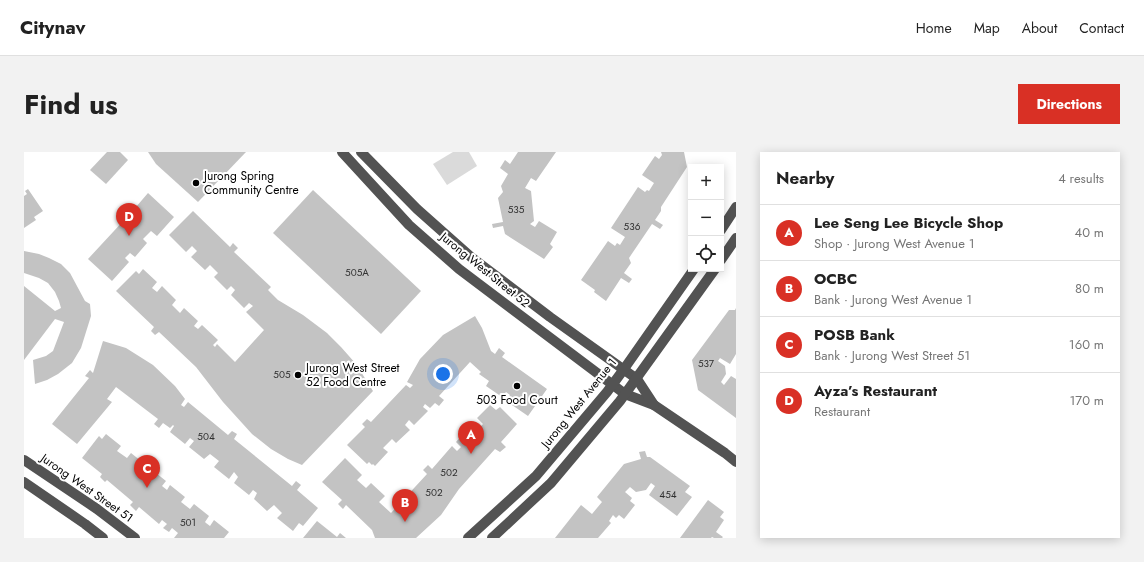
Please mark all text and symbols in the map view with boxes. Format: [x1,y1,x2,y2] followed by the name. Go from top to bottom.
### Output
[20,14,86,41] text: Citynav
[916,18,952,38] text: Home
[974,18,1000,38] text: Map
[1022,18,1057,38] text: About
[1079,18,1124,38] text: Contact
[24,84,118,125] text: Find us
[1018,84,1120,124] button: Directions
[688,164,724,272] map controls
[688,164,724,200] button: +
[776,166,834,190] text: Nearby
[202,167,299,199] place label: Jurong Spring Community Centre
[1058,169,1104,188] text: 4 results
[191,178,201,188] marker: Jurong Spring Community Centre
[688,200,724,236] button: −
[508,202,525,217] house number: 535
[116,203,142,236] pin: D
[814,212,1003,234] text: Lee Seng Lee Bicycle Shop
[624,219,641,234] house number: 536
[784,223,794,242] text: A
[1075,223,1104,242] text: 40 m
[435,227,534,312] street label: Jurong West Street 52
[814,234,975,253] text: Shop · Jurong West Avenue 1
[688,236,724,272] button: locate
[345,265,369,280] house number: 505A
[814,268,857,290] text: OCBC
[785,279,793,298] text: B
[1075,279,1104,298] text: 80 m
[814,290,972,309] text: Bank · Jurong West Avenue 1
[814,324,895,346] text: POSB Bank
[784,335,794,354] text: C
[1069,335,1104,354] text: 160 m
[814,346,970,365] text: Bank · Jurong West Street 51
[536,354,621,453] street label: Jurong West Avenue 1
[698,356,715,371] house number: 537
[304,359,400,391] place label: Jurong West Street 52 Food Centre
[433,364,453,384] your location
[273,367,291,382] house number: 505
[293,370,303,380] marker: Jurong West Street 52 Food Centre
[814,380,937,402] text: Ayza’s Restaurant
[512,381,522,391] marker: 503 Food Court
[476,391,558,409] place label: 503 Food Court
[784,391,794,410] text: D
[1069,391,1104,410] text: 170 m
[814,402,870,421] text: Restaurant
[458,421,484,454] pin: A
[197,429,215,444] house number: 504
[35,448,137,527] street label: Jurong West Street 51
[134,455,160,488] pin: C
[440,465,458,480] house number: 502
[425,485,443,500] house number: 502
[659,487,677,502] house number: 454
[392,489,418,522] pin: B
[180,515,196,530] house number: 501

